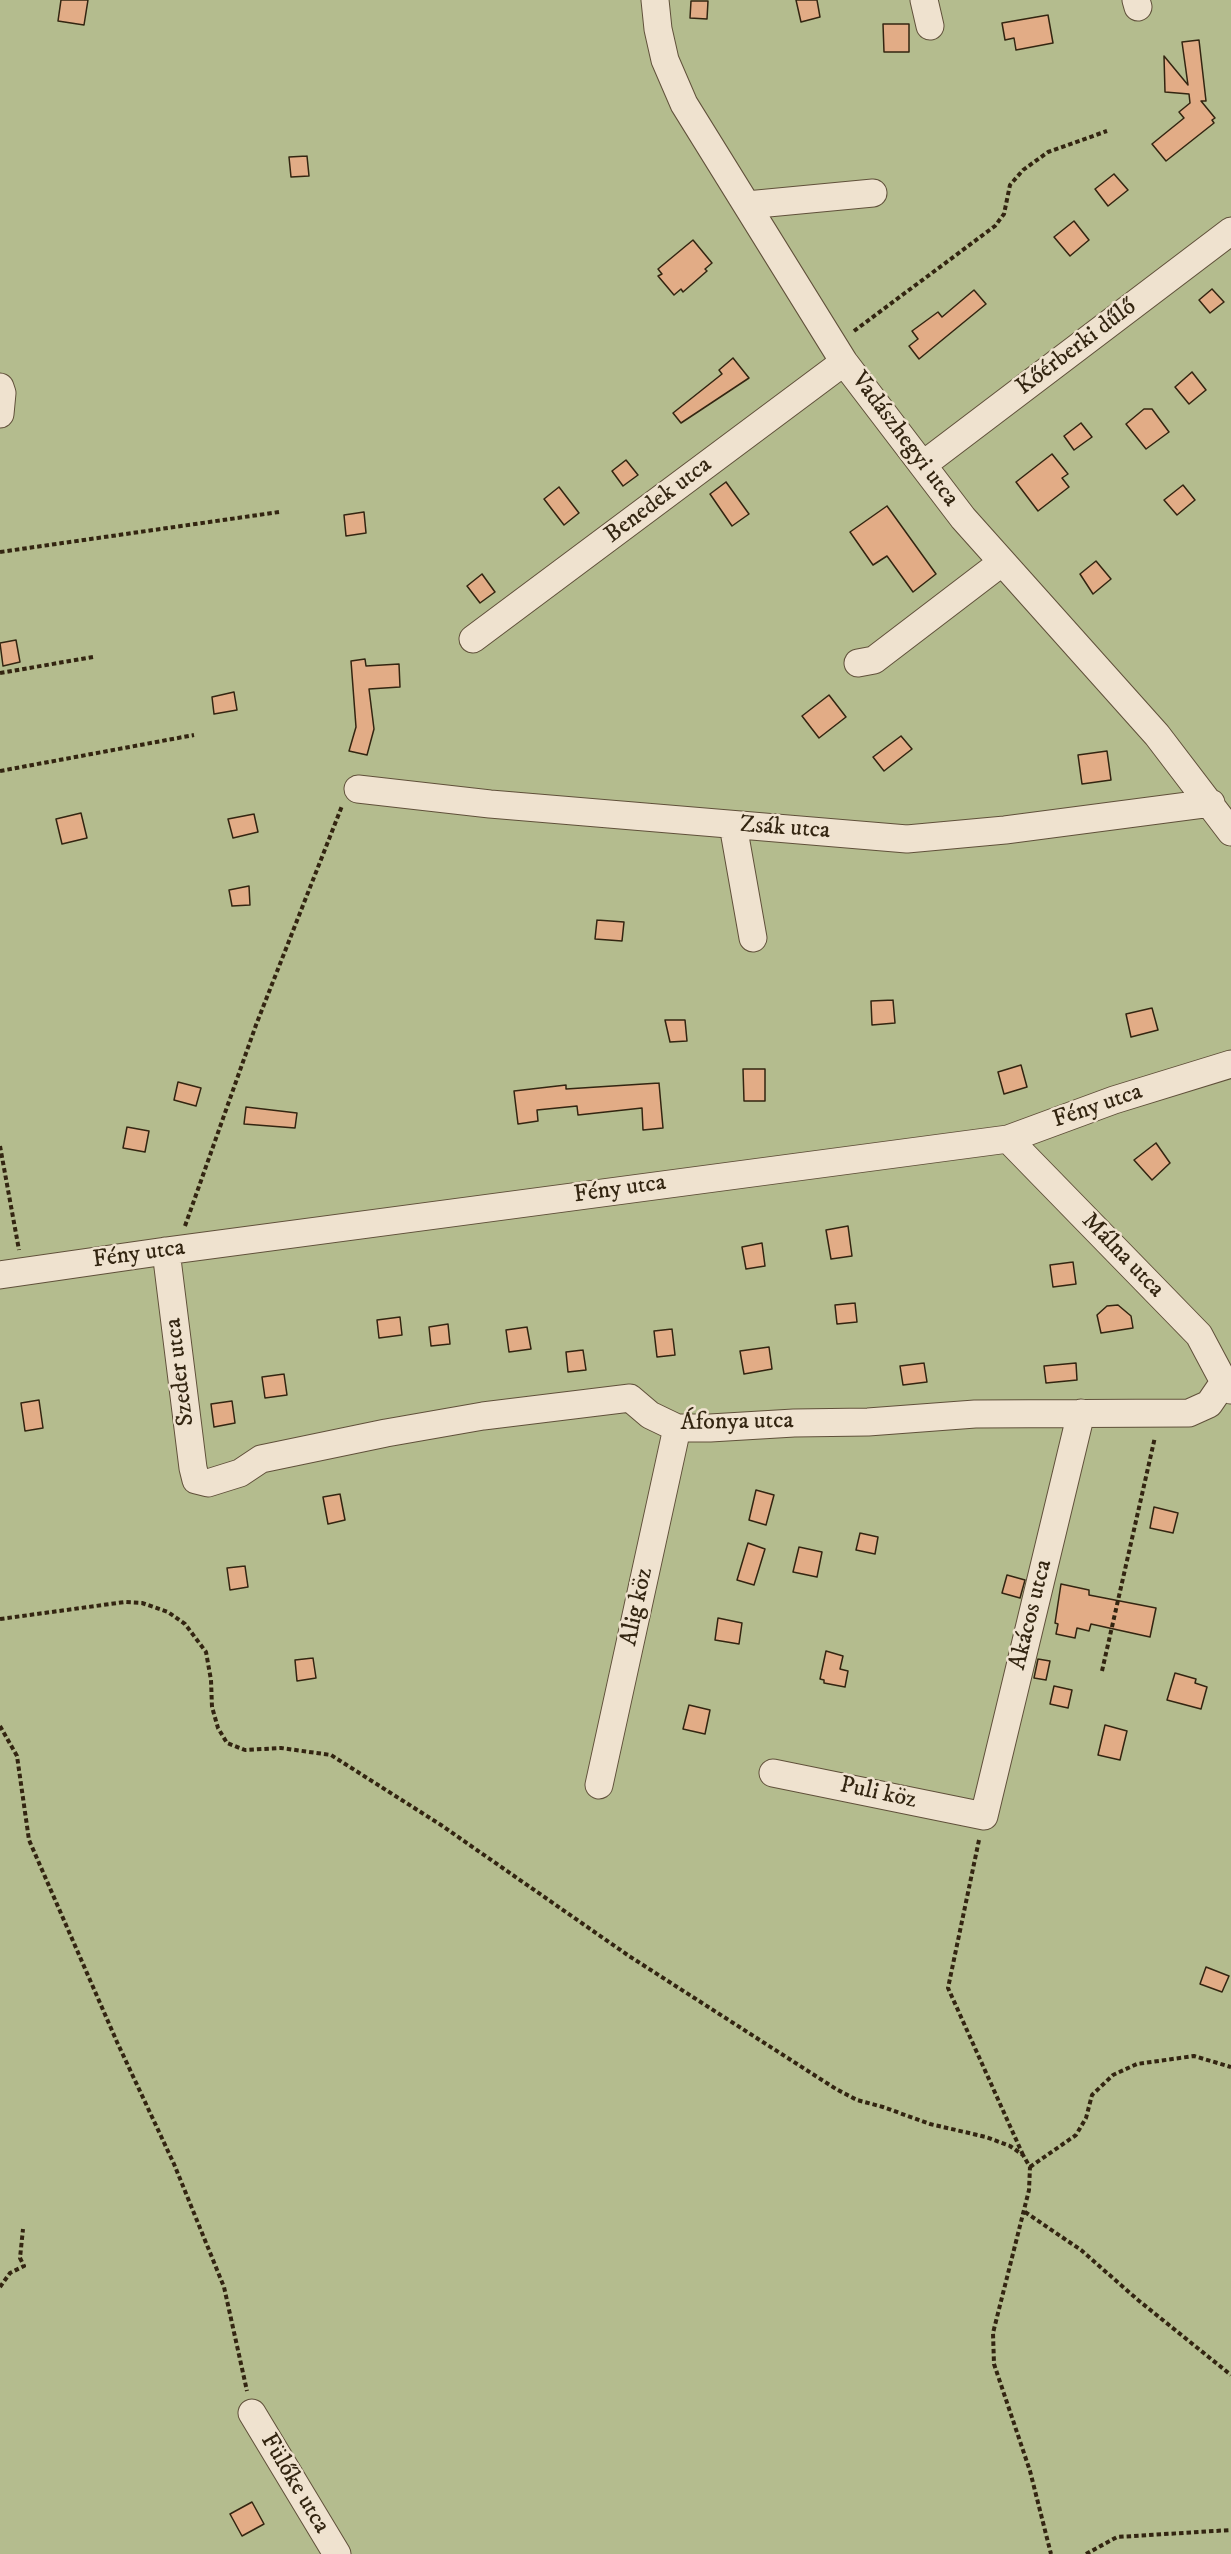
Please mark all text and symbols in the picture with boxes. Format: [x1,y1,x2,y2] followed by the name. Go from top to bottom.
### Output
[1011,294,1143,402] street label: Kőérberki dűlő
[844,367,964,513] street label: Vadászhegyi utca
[600,452,718,550] street label: Benedek utca
[739,811,831,847] street label: Zsák utca
[1049,1078,1147,1136] street label: Fény utca
[572,1169,668,1211] street label: Fény utca
[1074,1208,1170,1304] street label: Málna utca
[91,1234,187,1276] street label: Fény utca
[160,1316,202,1428] street label: Szeder utca
[680,1408,794,1438] street label: Áfonya utca
[1004,1557,1060,1673] street label: Akácos utca
[616,1565,660,1649] street label: Alig köz
[837,1772,919,1816] street label: Puli köz
[253,2429,335,2539] street label: Fülőke utca

